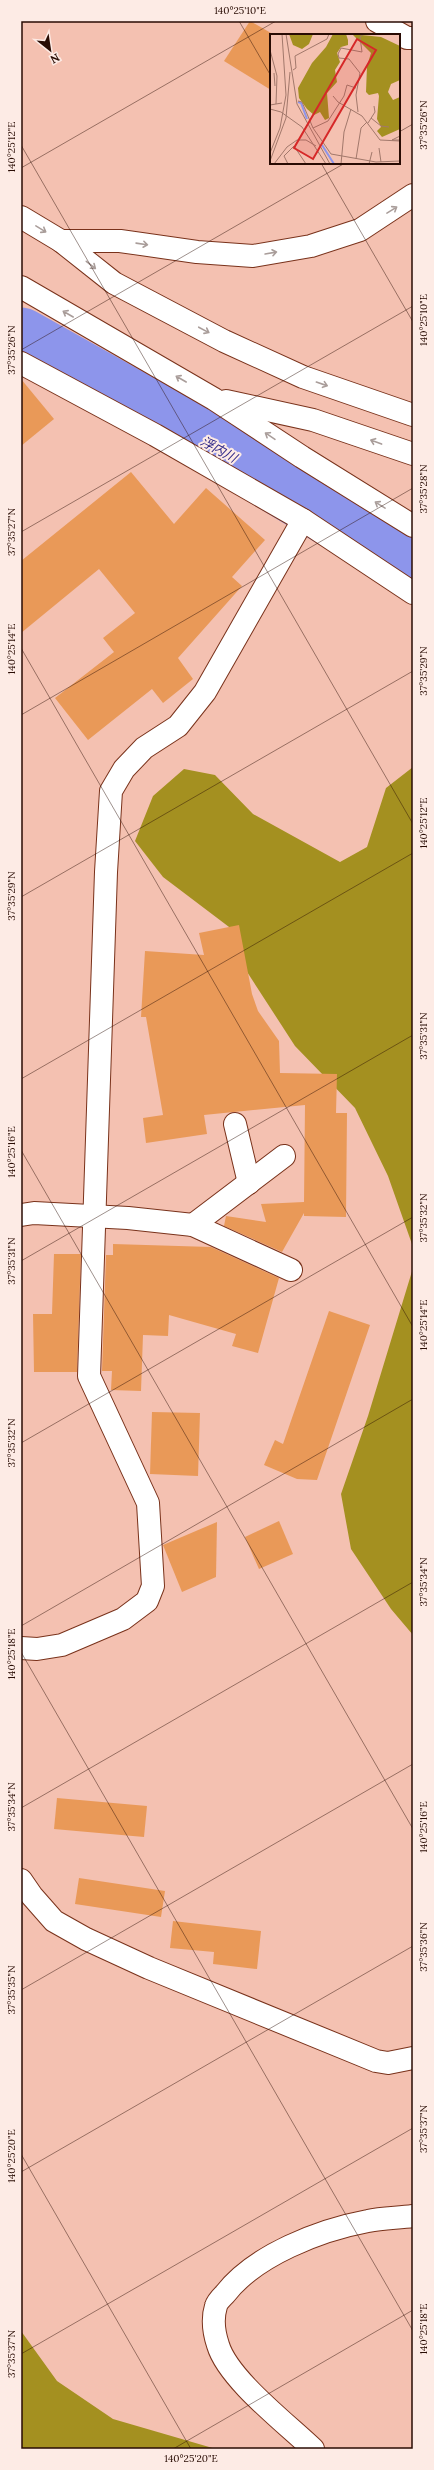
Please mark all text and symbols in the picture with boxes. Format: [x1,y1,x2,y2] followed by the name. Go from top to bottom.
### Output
[214,4,266,17] text: 140°25'10"E
[30,30,70,70] north arrow
[270,34,400,164] inset map
[47,50,62,67] text: N
[417,100,430,150] text: 37°35'26"N
[5,122,18,172] text: 140°25'12"E
[386,205,398,213] one-way arrow
[35,225,47,233] one-way arrow
[135,240,148,248] one-way arrow
[264,249,277,257] one-way arrow
[86,261,97,270] one-way arrow
[417,294,430,346] text: 140°25'10"E
[62,310,74,318] one-way arrow
[5,325,18,375] text: 37°35'26"N
[197,327,209,335] one-way arrow
[175,375,187,383] one-way arrow
[316,380,328,388] one-way arrow
[265,432,276,440] one-way arrow
[198,433,242,467] water label: 浮内川
[369,438,382,445] one-way arrow
[417,464,430,514] text: 37°35'28"N
[374,501,386,509] one-way arrow
[5,508,18,556] text: 37°35'27"N
[5,624,18,674] text: 140°25'14"E
[417,646,430,696] text: 37°35'29"N
[417,798,430,848] text: 140°25'12"E
[5,871,18,921] text: 37°35'29"N
[417,1012,430,1060] text: 37°35'31"N
[5,1126,18,1178] text: 140°25'16"E
[417,1193,430,1243] text: 37°35'32"N
[5,1237,18,1285] text: 37°35'31"N
[417,1300,430,1350] text: 140°25'14"E
[5,1418,18,1468] text: 37°35'32"N
[417,1557,430,1607] text: 37°35'34"N
[5,1628,18,1680] text: 140°25'18"E
[5,1782,18,1832] text: 37°35'34"N
[417,1801,430,1853] text: 140°25'16"E
[417,1922,430,1972] text: 37°35'36"N
[5,1965,18,2015] text: 37°35'35"N
[417,2105,430,2153] text: 37°35'37"N
[5,2129,18,2183] text: 140°25'20"E
[417,2303,430,2355] text: 140°25'18"E
[5,2330,18,2378] text: 37°35'37"N
[164,2452,218,2465] text: 140°25'20"E

